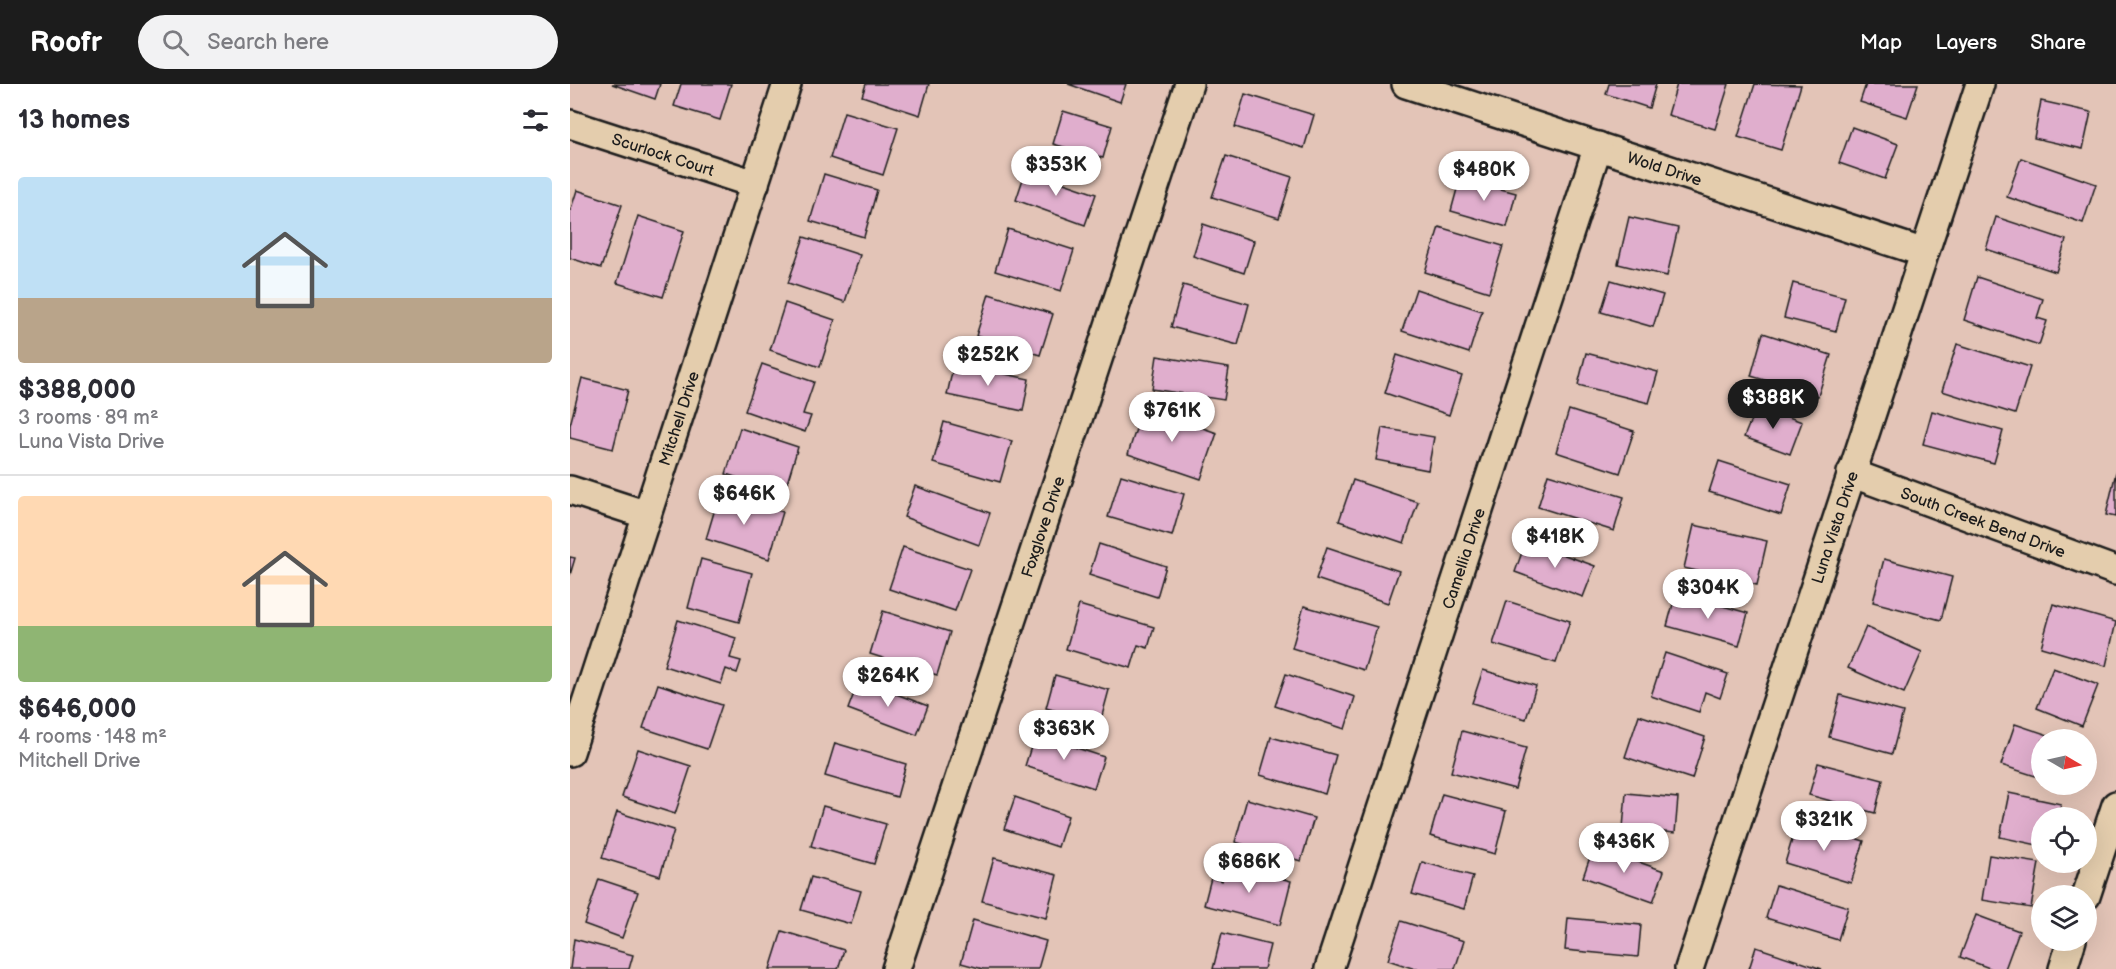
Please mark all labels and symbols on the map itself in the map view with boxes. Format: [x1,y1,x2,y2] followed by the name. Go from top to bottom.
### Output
[609,130,716,181] street label: Scurlock Court
[1014,146,1098,197] pin: $353K
[1624,149,1704,191] street label: Wold Drive
[1442,151,1526,202] pin: $480K
[946,336,1030,387] pin: $252K
[656,369,704,468] street label: Mitchell Drive
[1731,379,1815,430] pin: $388K
[1130,392,1214,443] pin: $761K
[1808,469,1863,586] street label: Luna Vista Drive
[1018,474,1070,580] street label: Foxglove Drive
[702,475,786,526] pin: $646K
[1898,484,2068,563] street label: South Creek Bend Drive
[1439,505,1490,612] street label: Camellia Drive
[1513,518,1597,569] pin: $418K
[1666,569,1750,620] pin: $304K
[846,657,930,708] pin: $264K
[1022,710,1106,761] pin: $363K
[2031,729,2097,795] north arrow
[1782,801,1866,852] pin: $321K
[1582,823,1666,874] pin: $436K
[1207,843,1291,894] pin: $686K

